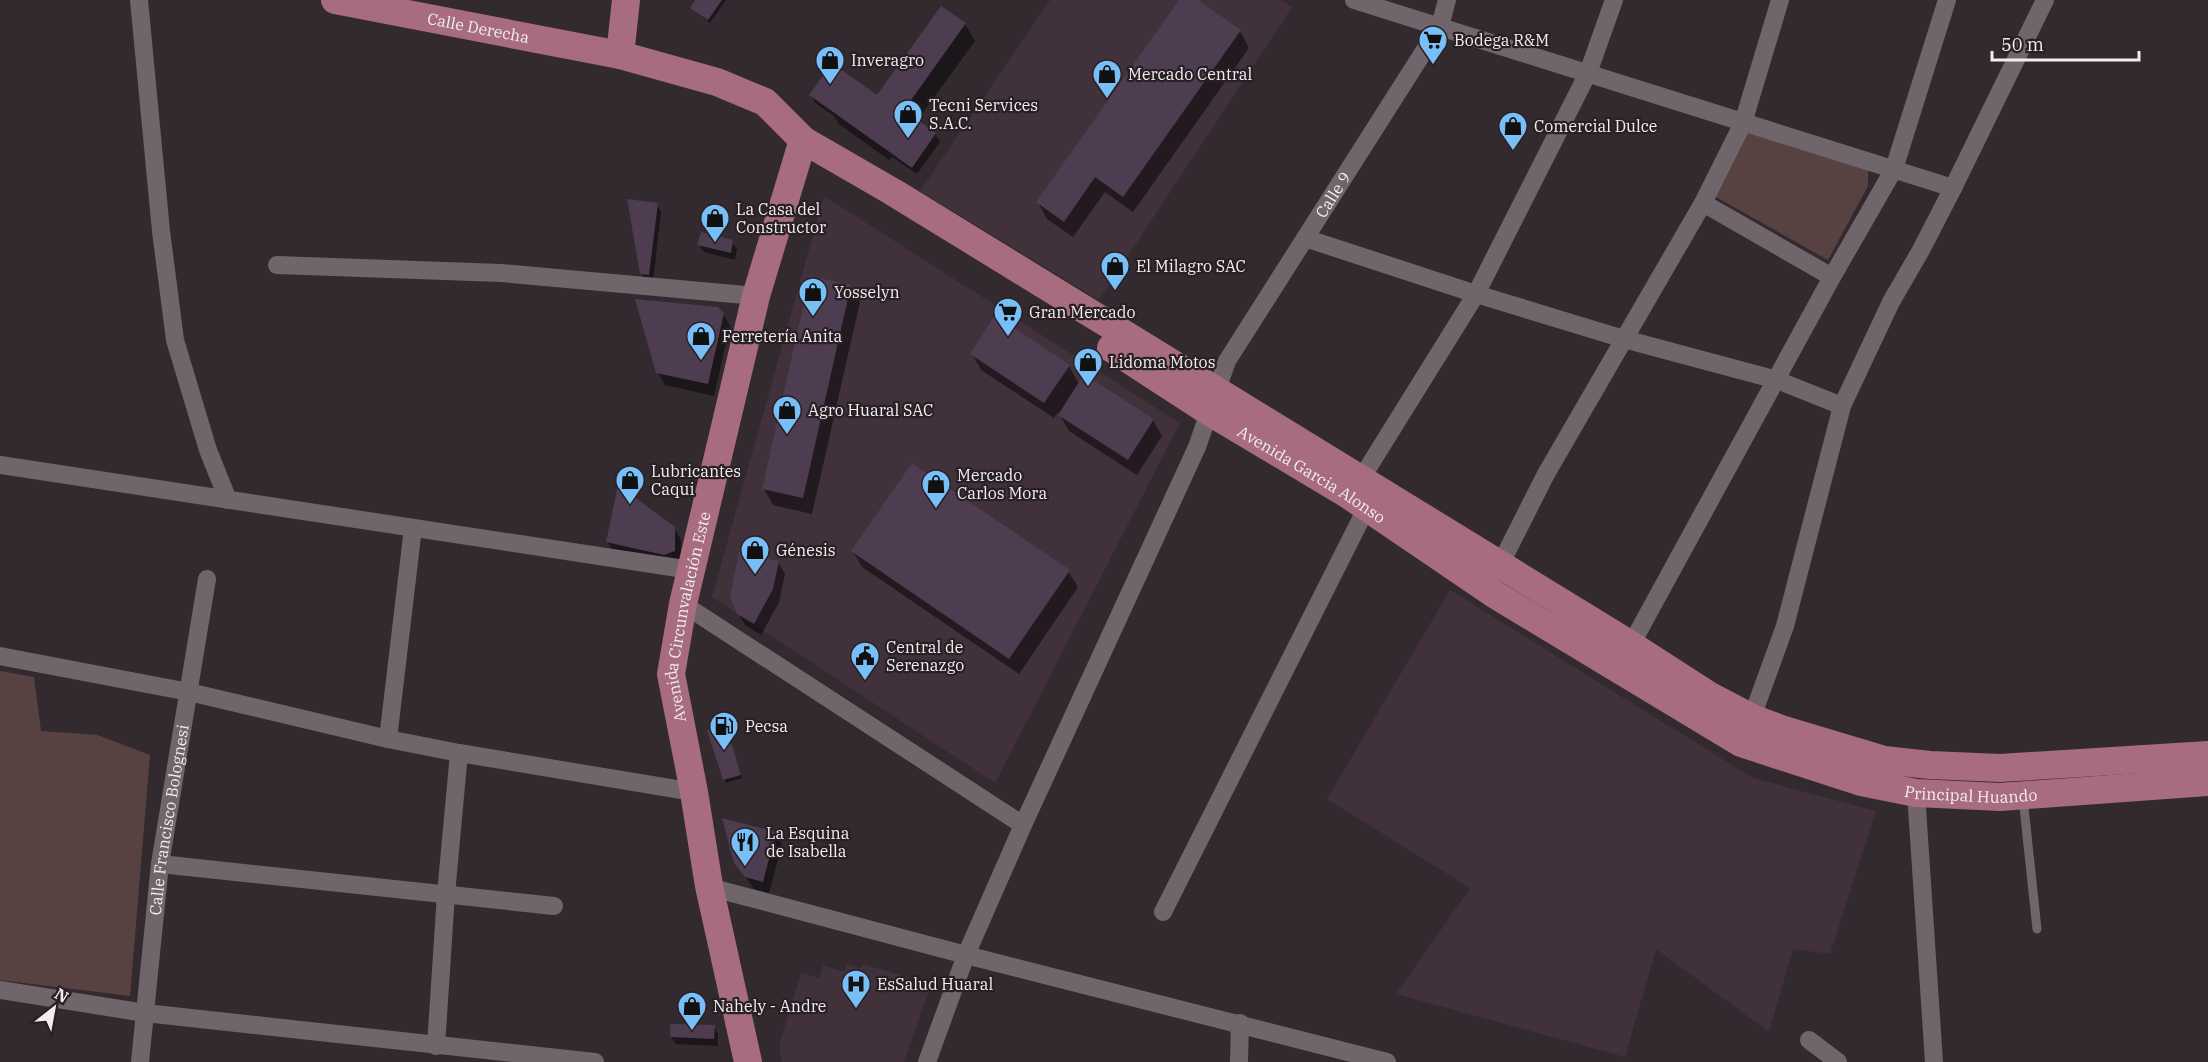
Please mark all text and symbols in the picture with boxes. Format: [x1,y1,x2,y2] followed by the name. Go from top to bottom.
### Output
[426,8,531,47] street label: Calle Derecha
[1417,24,1449,66] supermarket icon: Bodega R&M
[1992,24,2139,62] scale bar
[1454,30,1549,50] place label: Bodega R&M
[2001,33,2044,56] text: 50 m
[814,44,846,86] shop icon: Inveragro
[851,50,924,70] place label: Inveragro
[1091,58,1123,100] shop icon: Mercado Central
[1128,64,1253,84] place label: Mercado Central
[929,95,1038,133] place label: Tecni Services S.A.C.
[892,98,924,140] shop icon: Tecni Services S.A.C.
[1497,110,1529,152] shop icon: Comercial Dulce
[1534,116,1657,136] place label: Comercial Dulce
[1311,168,1355,221] street label: Calle 9
[736,199,826,237] place label: La Casa del Constructor
[699,202,731,244] shop icon: La Casa del Constructor
[1099,250,1131,292] shop icon: El Milagro SAC
[1136,256,1246,276] place label: El Milagro SAC
[797,276,829,318] shop icon: Yosselyn
[834,282,900,302] place label: Yosselyn
[992,296,1024,338] supermarket icon: Gran Mercado
[1029,302,1136,322] place label: Gran Mercado
[685,320,717,362] shop icon: Ferretería Anita
[722,326,842,346] place label: Ferretería Anita
[1072,346,1104,388] shop icon: Lidoma Motos
[1109,352,1215,372] place label: Lidoma Motos
[771,394,803,436] shop icon: Agro Huaral SAC
[808,400,933,420] place label: Agro Huaral SAC
[1234,421,1389,527] street label: Avenida Garcia Alonso
[651,461,741,499] place label: Lubricantes Caqui
[614,464,646,506] shop icon: Lubricantes Caqui
[957,465,1047,503] place label: Mercado Carlos Mora
[920,468,952,510] shop icon: Mercado Carlos Mora
[660,509,715,724] street label: Avenida Circunvalación Este
[739,534,771,576] shop icon: Génesis
[776,540,836,560] place label: Génesis
[886,637,964,675] place label: Central de Serenazgo
[849,640,881,682] public building icon: Central de Serenazgo
[708,710,740,752] fuel station icon: Pecsa
[745,716,788,736] place label: Pecsa
[145,723,193,916] street label: Calle Francisco Bolognesi
[1903,781,2038,807] street label: Principal Huando
[766,823,850,861] place label: La Esquina de Isabella
[729,826,761,868] restaurant icon: La Esquina de Isabella
[840,968,872,1010] hospital icon: EsSalud Huaral
[877,974,993,994] place label: EsSalud Huaral
[24,978,84,1038] north arrow
[51,983,72,1007] text: N
[676,990,708,1032] shop icon: Nahely - Andre
[713,996,826,1016] place label: Nahely - Andre

